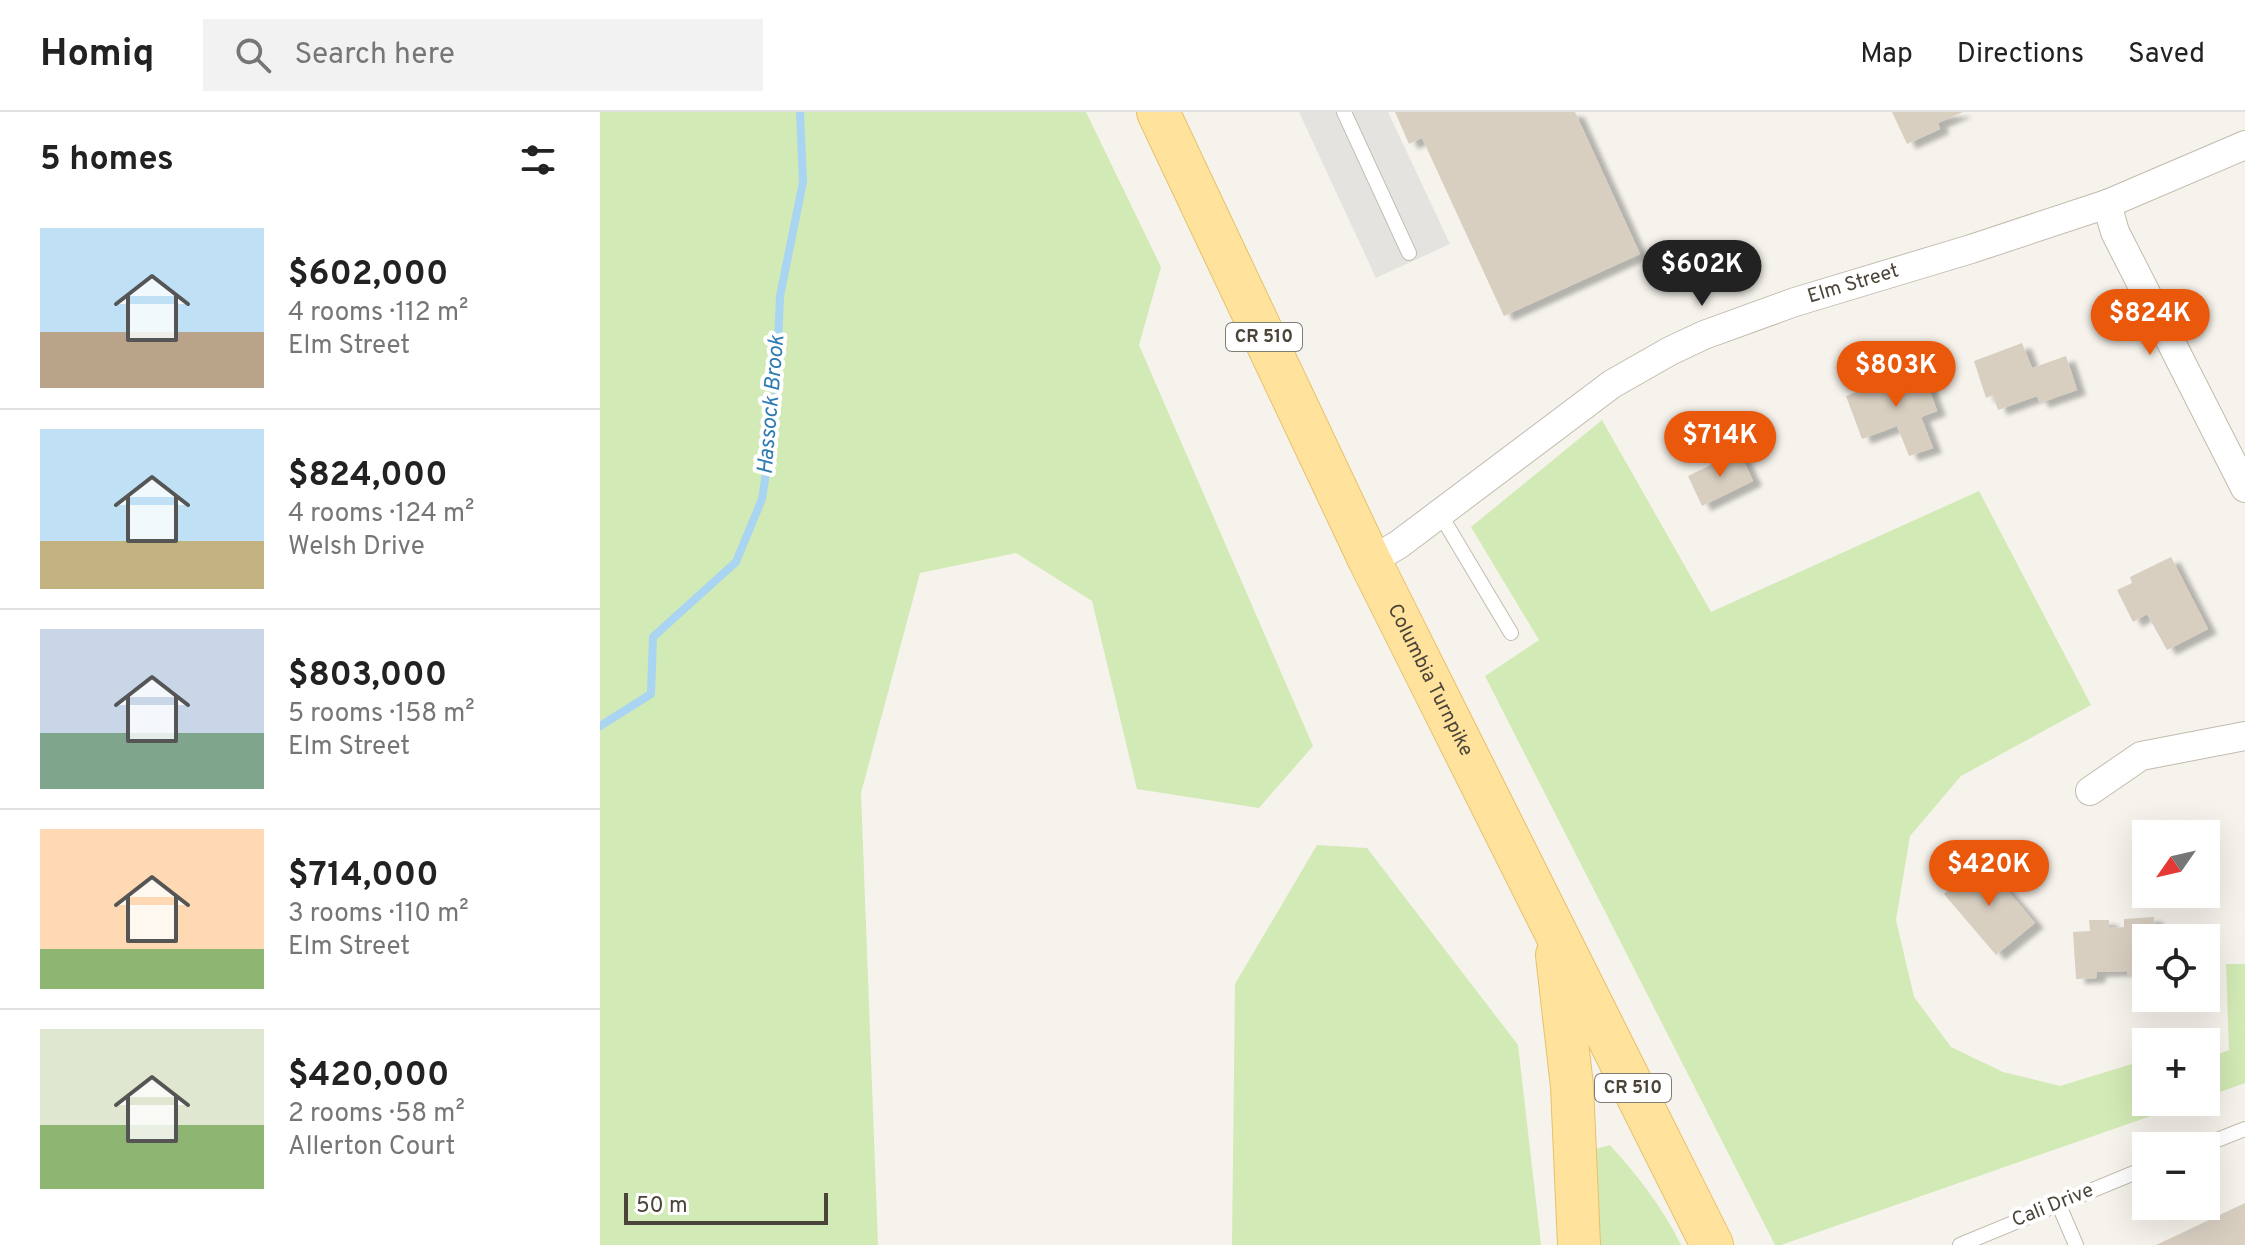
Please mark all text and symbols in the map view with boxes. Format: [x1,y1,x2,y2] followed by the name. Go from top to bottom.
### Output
[203,19,763,91] search box
[40,31,155,80] text: Homiq
[231,33,275,77] icon: search
[295,37,455,74] text: Search here
[1860,37,1913,73] text: Map
[1957,37,2084,73] text: Directions
[2128,37,2205,73] text: Saved
[516,138,560,182] icon: filters
[40,139,174,182] text: 5 homes
[1646,240,1758,308] pin: $602K
[1660,249,1744,282] text: $602K
[288,254,448,297] text: $602,000
[1805,258,1902,310] street label: Elm Street
[104,260,200,356] icon: home
[2094,289,2206,357] pin: $824K
[288,297,468,330] text: 4 rooms · 112 m²
[2109,298,2191,331] text: $824K
[1226,323,1302,351] road number: CR 510
[288,330,410,363] text: Elm Street
[752,333,792,476] water label: Hassock Brook
[1840,341,1952,409] pin: $803K
[1855,350,1937,383] text: $803K
[1664,411,1776,479] pin: $714K
[1682,420,1758,453] text: $714K
[288,455,448,498] text: $824,000
[104,461,200,557] icon: home
[288,498,475,531] text: 4 rooms · 124 m²
[288,531,425,564] text: Welsh Drive
[1381,600,1479,761] street label: Columbia Turnpike
[288,655,447,698] text: $803,000
[104,661,200,757] icon: home
[288,698,475,731] text: 5 rooms · 158 m²
[288,731,410,764] text: Elm Street
[2132,820,2220,908] north arrow
[2132,820,2220,1220] map controls
[1933,840,2045,908] pin: $420K
[1947,849,2031,882] text: $420K
[288,855,439,898] text: $714,000
[104,861,200,957] icon: home
[288,898,469,931] text: 3 rooms · 110 m²
[2132,924,2220,1012] button: locate
[288,931,410,964] text: Elm Street
[2132,1028,2220,1116] button: +
[288,1055,449,1098] text: $420,000
[104,1061,200,1157] icon: home
[1595,1074,1671,1102] road number: CR 510
[288,1098,465,1131] text: 2 rooms · 58 m²
[288,1131,455,1164] text: Allerton Court
[2132,1132,2220,1220] button: −
[2008,1178,2098,1234] street label: Cali Drive
[624,1189,828,1225] scale bar
[636,1193,688,1220] text: 50 m

